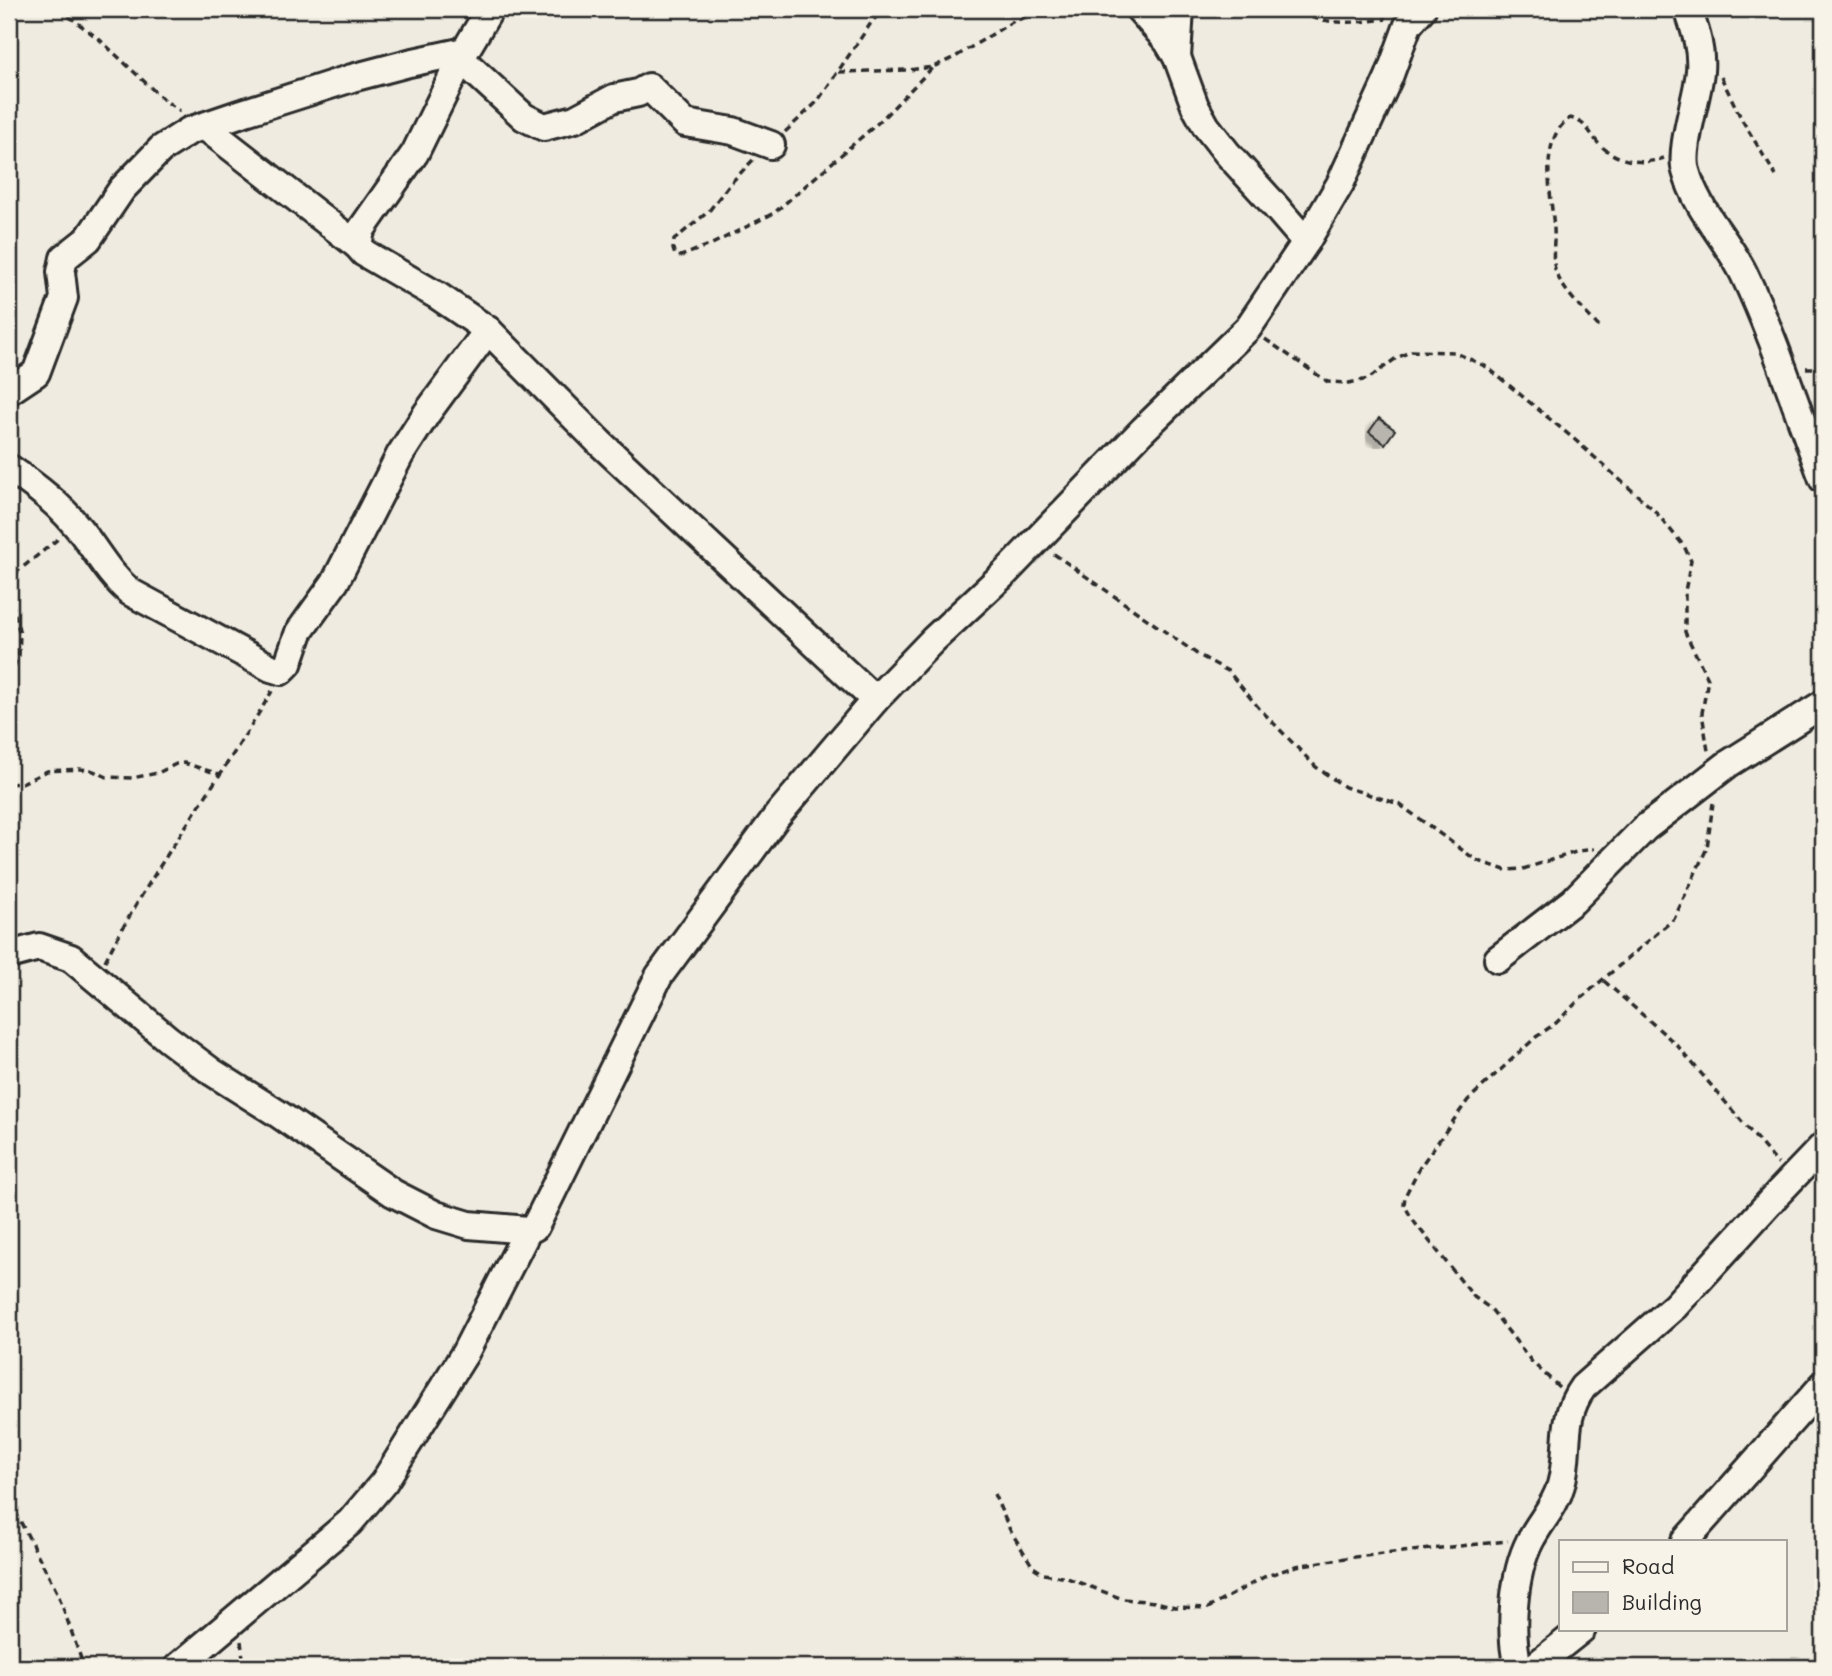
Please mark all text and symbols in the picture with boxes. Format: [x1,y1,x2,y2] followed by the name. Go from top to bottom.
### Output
[1559,1540,1786,1630] legend
[1622,1552,1674,1579] text: Road
[1622,1588,1702,1615] text: Building

